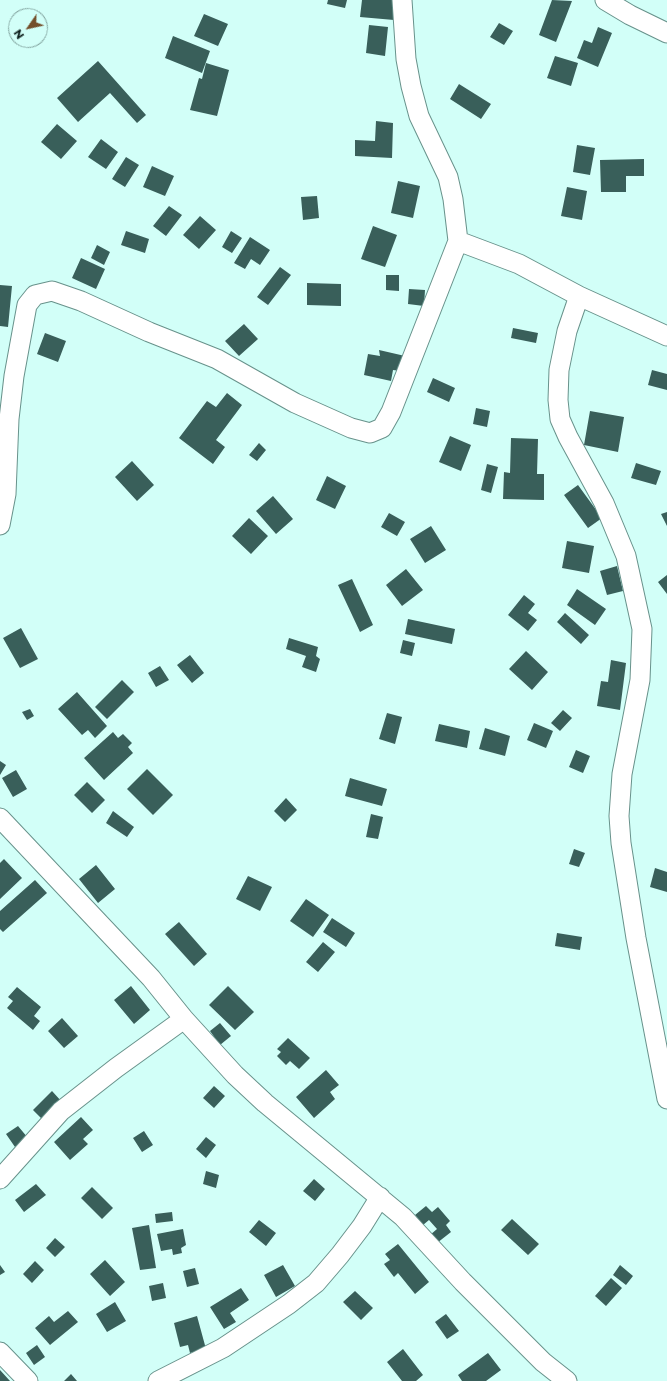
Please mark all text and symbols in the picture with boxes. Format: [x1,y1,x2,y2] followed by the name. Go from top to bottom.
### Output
[8,8,48,48] north arrow
[11,27,27,42] text: N

